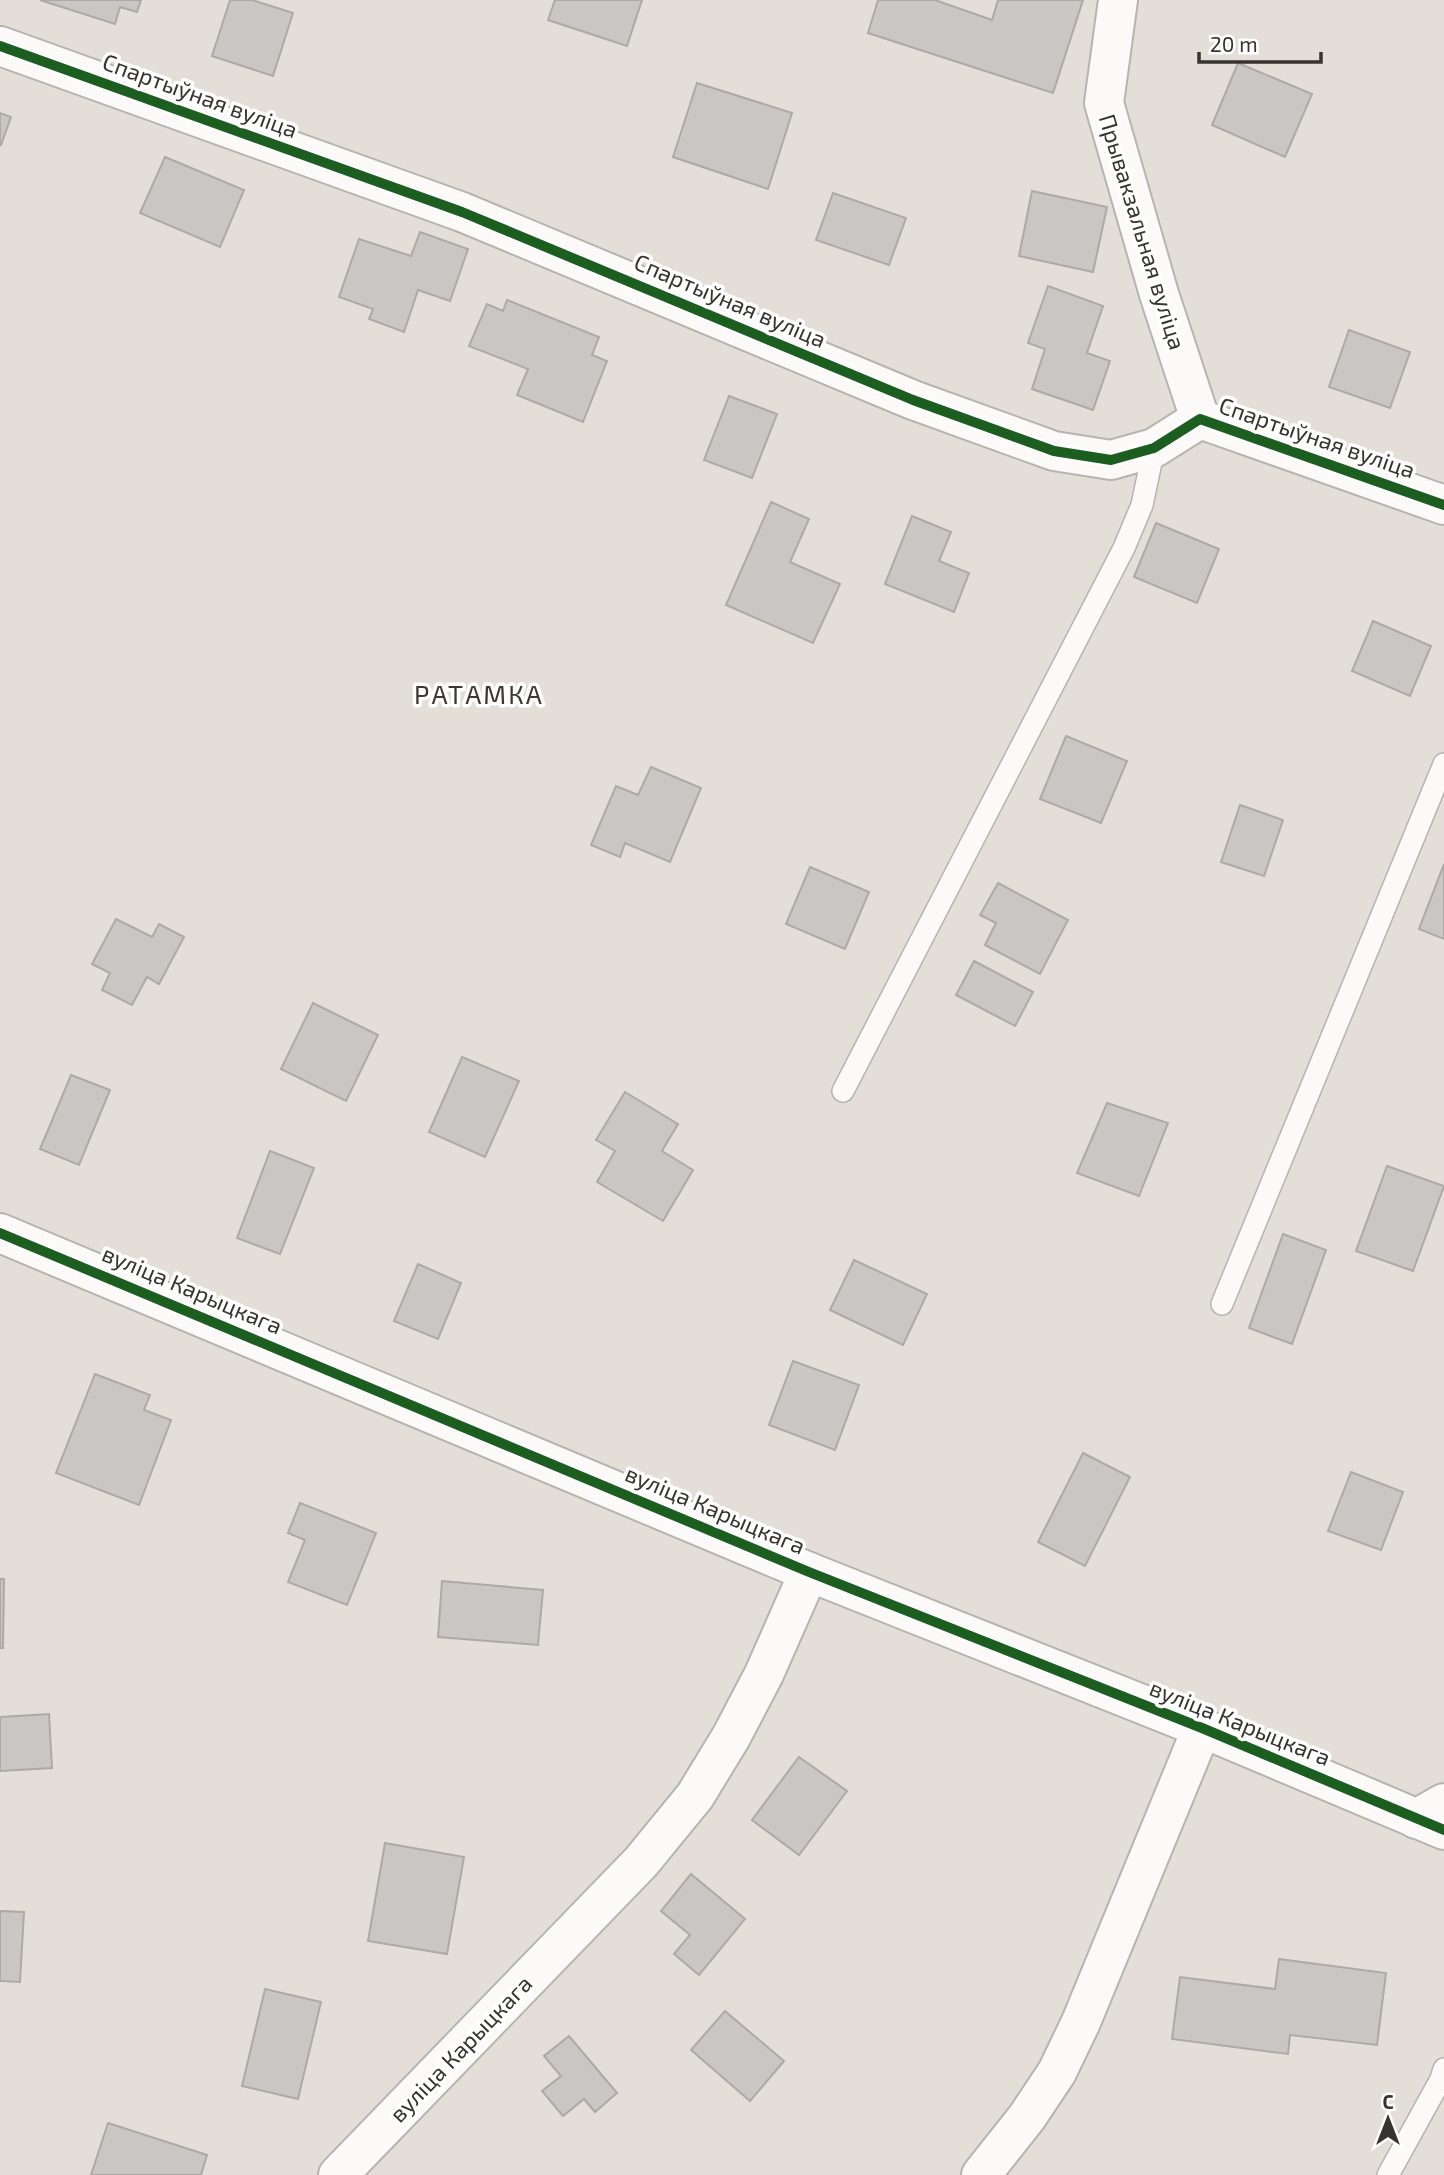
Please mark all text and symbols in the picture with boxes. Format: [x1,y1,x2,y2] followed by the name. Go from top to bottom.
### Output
[1199,21,1322,65] scale bar
[1210,31,1258,56] text: 20 m
[99,47,302,144] street label: Спартыўная вуліца
[1093,111,1192,353] street label: Прывакзальная вуліца
[630,247,830,354] street label: Спартыўная вуліца
[1215,390,1419,485] street label: Спартыўная вуліца
[414,678,544,709] district label: РАТАМКА
[98,1239,287,1341] street label: вуліца Карыцкага
[621,1459,810,1561] street label: вуліца Карыцкага
[1145,1673,1335,1772] street label: вуліца Карыцкага
[383,1969,538,2128] street label: вуліца Карыцкага
[1353,2084,1423,2154] north arrow
[1382,2090,1394,2113] text: С

